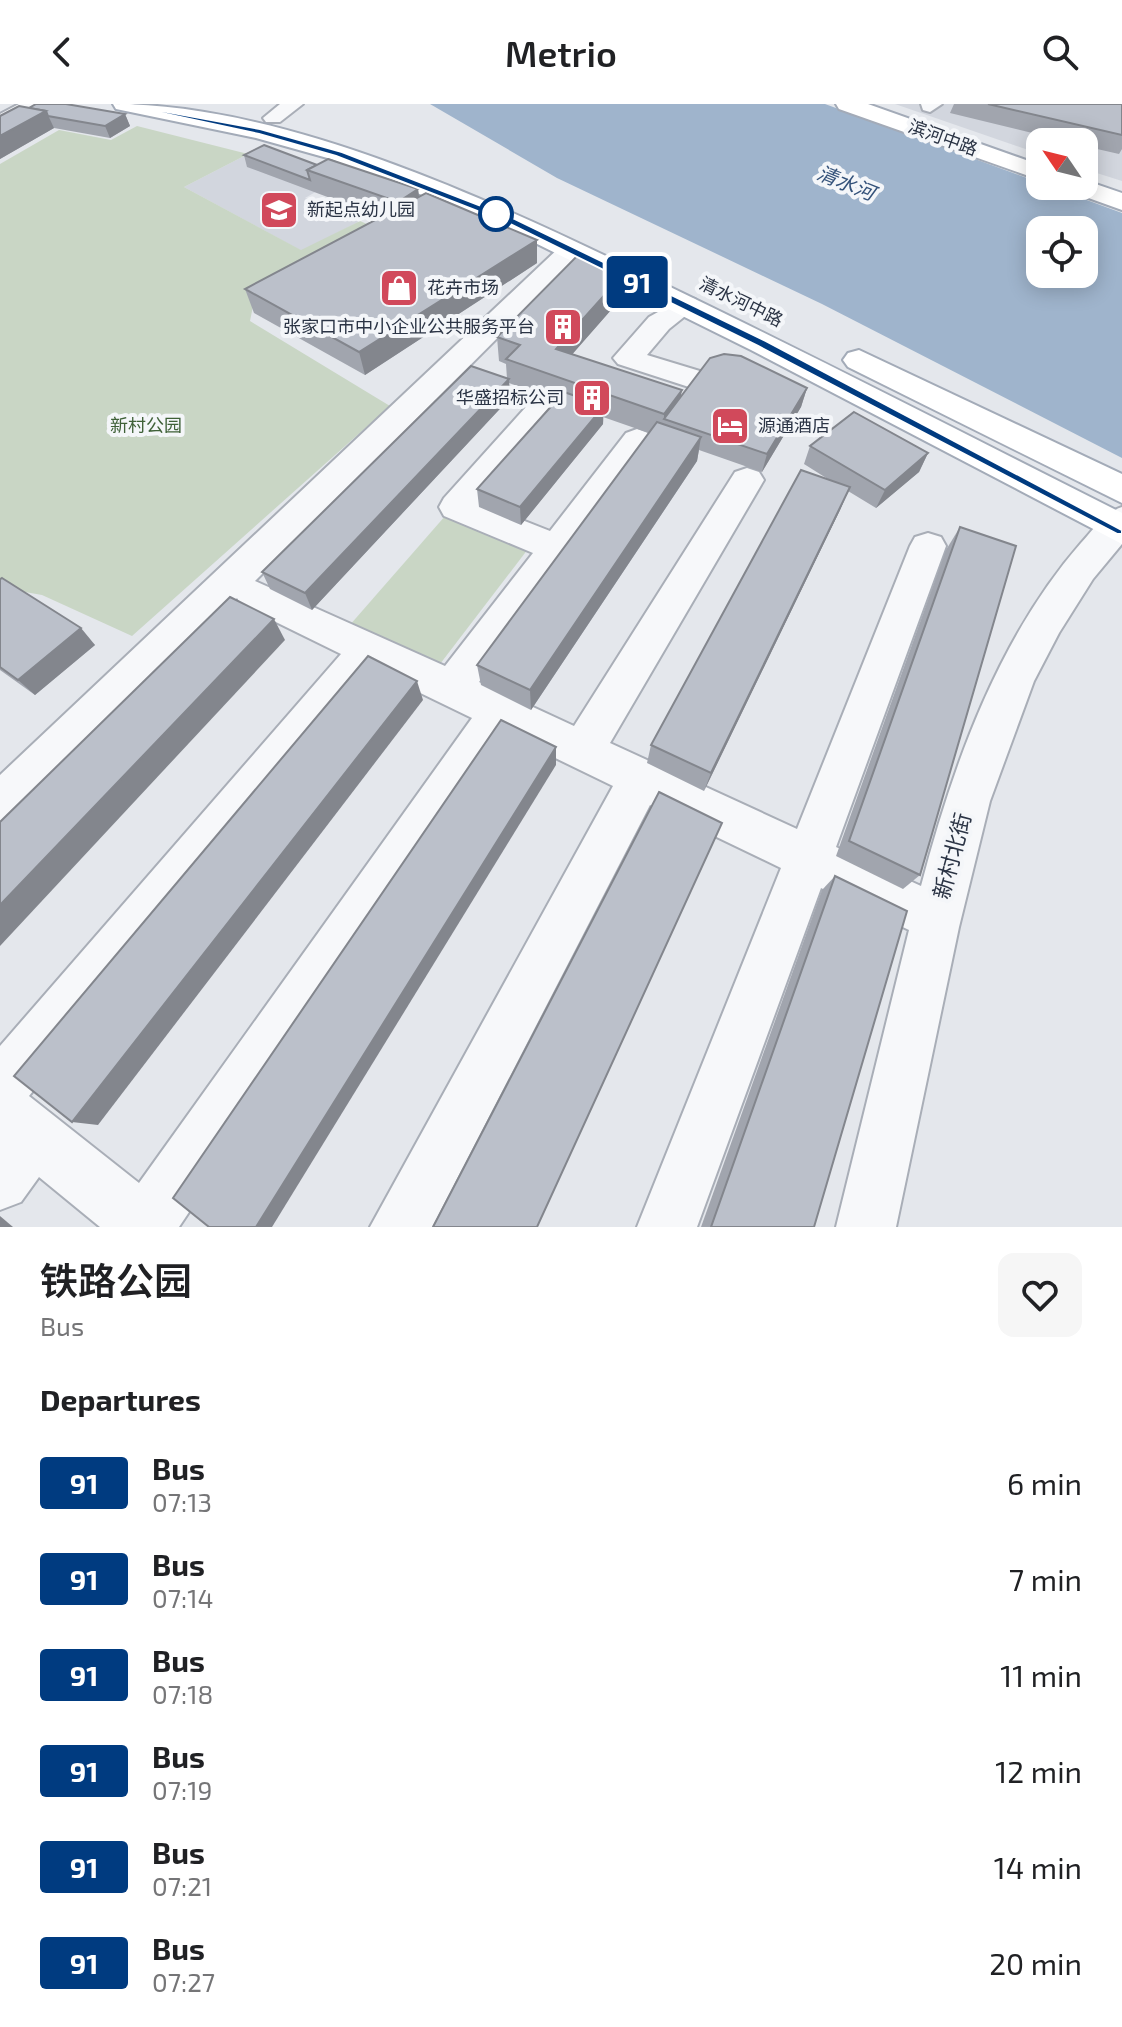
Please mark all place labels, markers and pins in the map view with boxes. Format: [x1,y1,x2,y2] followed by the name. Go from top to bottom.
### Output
[258,189,300,231] school or university icon: 新起点幼儿园
[479,197,513,231] unlabelled marker
[307,198,415,220] place label: 新起点幼儿园
[378,267,420,309] shop icon: 花卉市场
[427,276,499,298] place label: 花卉市场
[542,306,584,348] building icon: 张家口市中小企业公共服务平台
[283,315,535,337] place label: 张家口市中小企业公共服务平台
[571,377,613,419] building icon: 华盛招标公司
[456,386,564,408] place label: 华盛招标公司
[709,405,751,447] hotel icon: 源通酒店
[758,414,830,436] place label: 源通酒店

